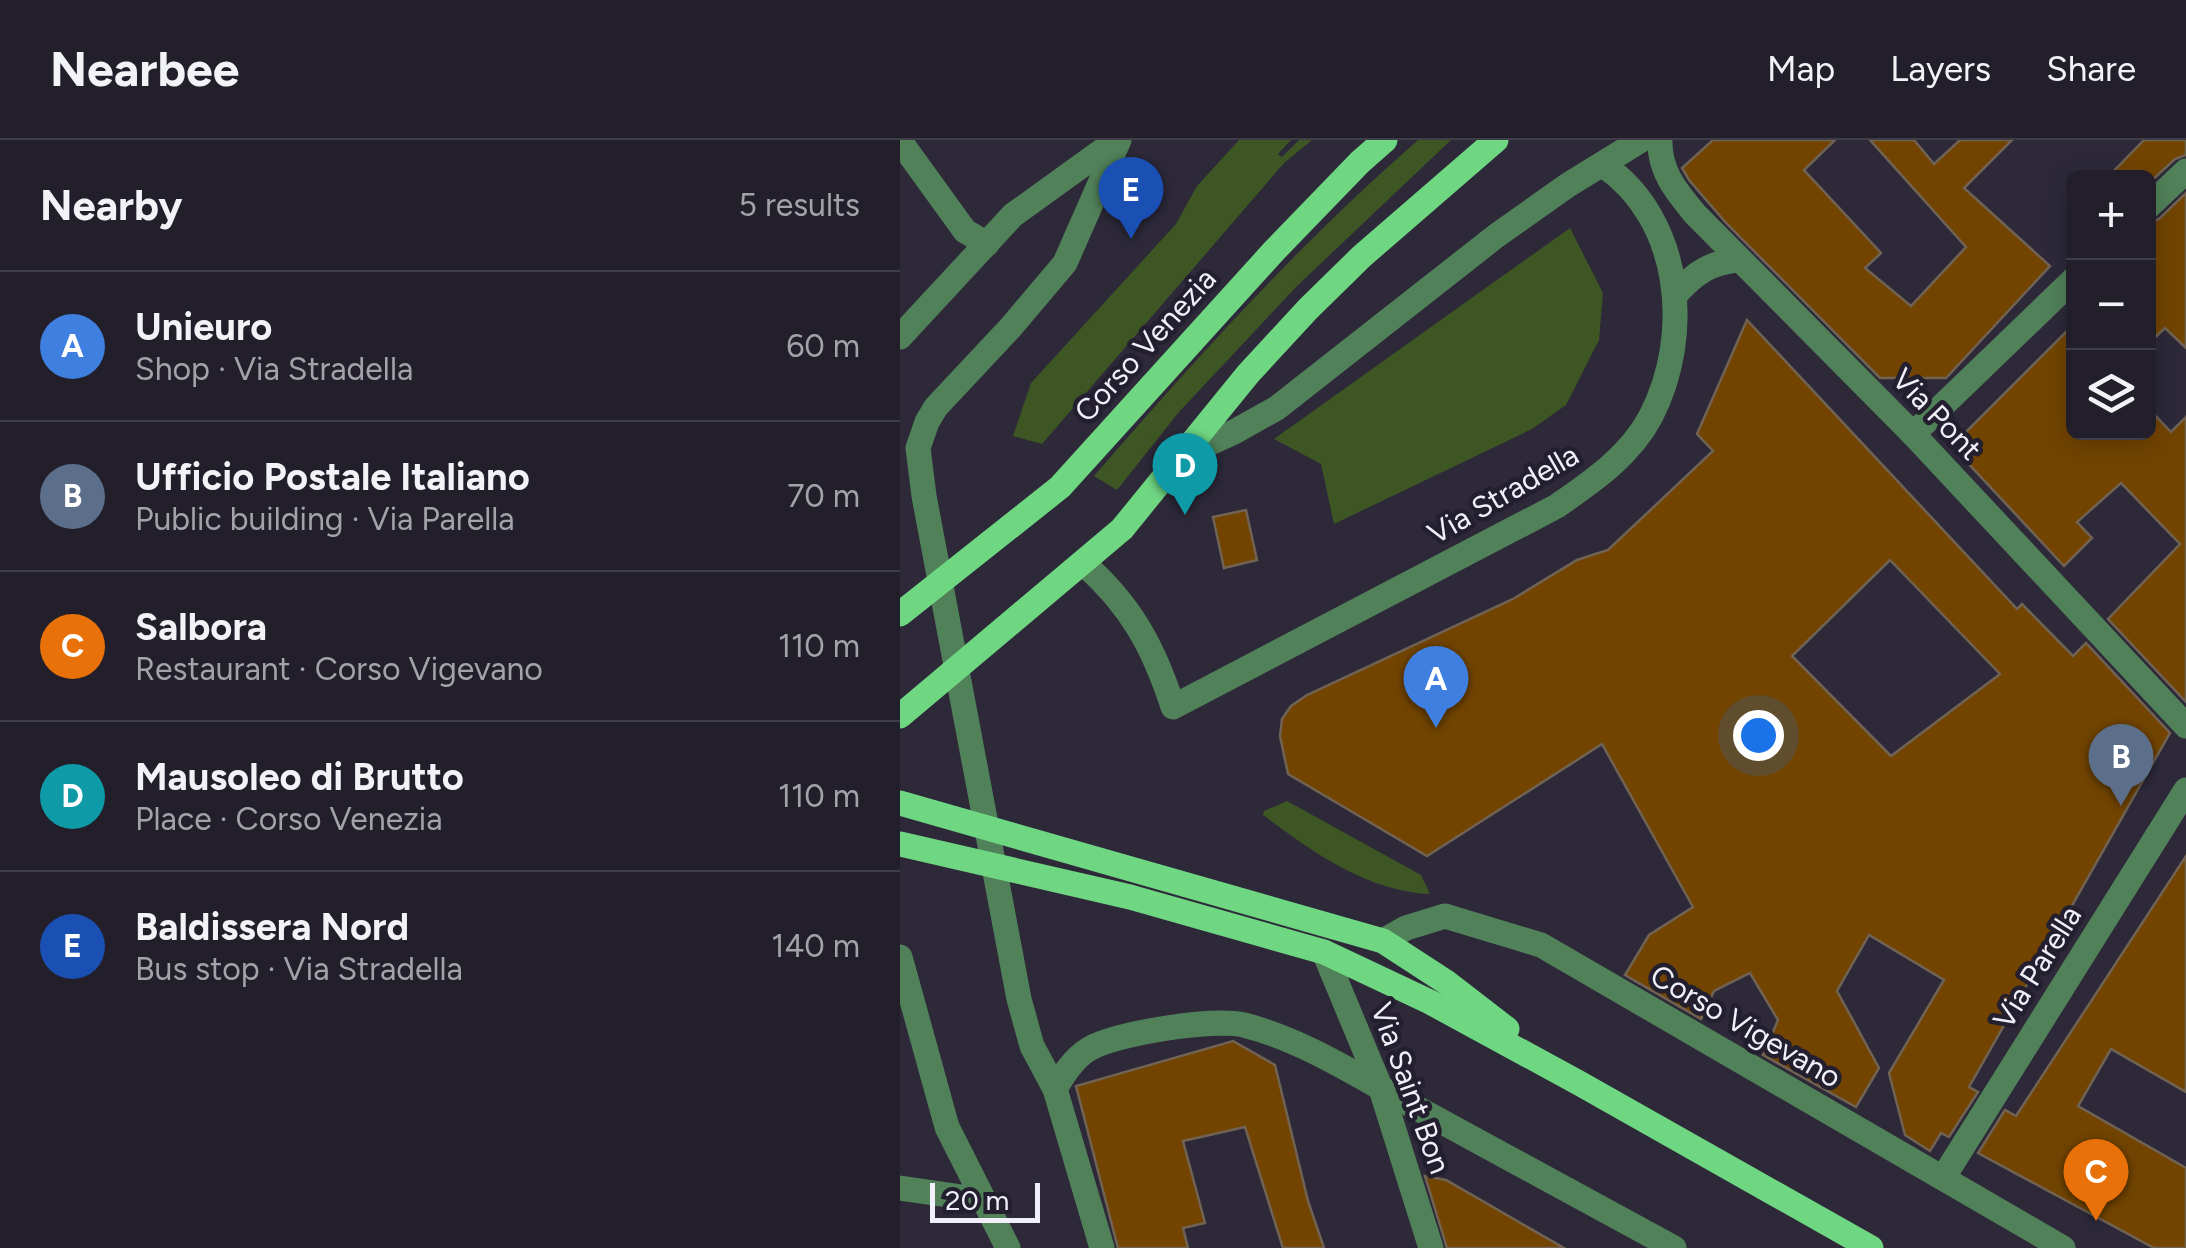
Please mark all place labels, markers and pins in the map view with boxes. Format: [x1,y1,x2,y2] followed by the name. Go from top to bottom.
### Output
[1098,157,1164,239] pin: E
[1152,432,1218,515] pin: D
[1404,646,1468,728] pin: A
[2088,724,2154,806] pin: B
[2064,1138,2128,1221] pin: C

